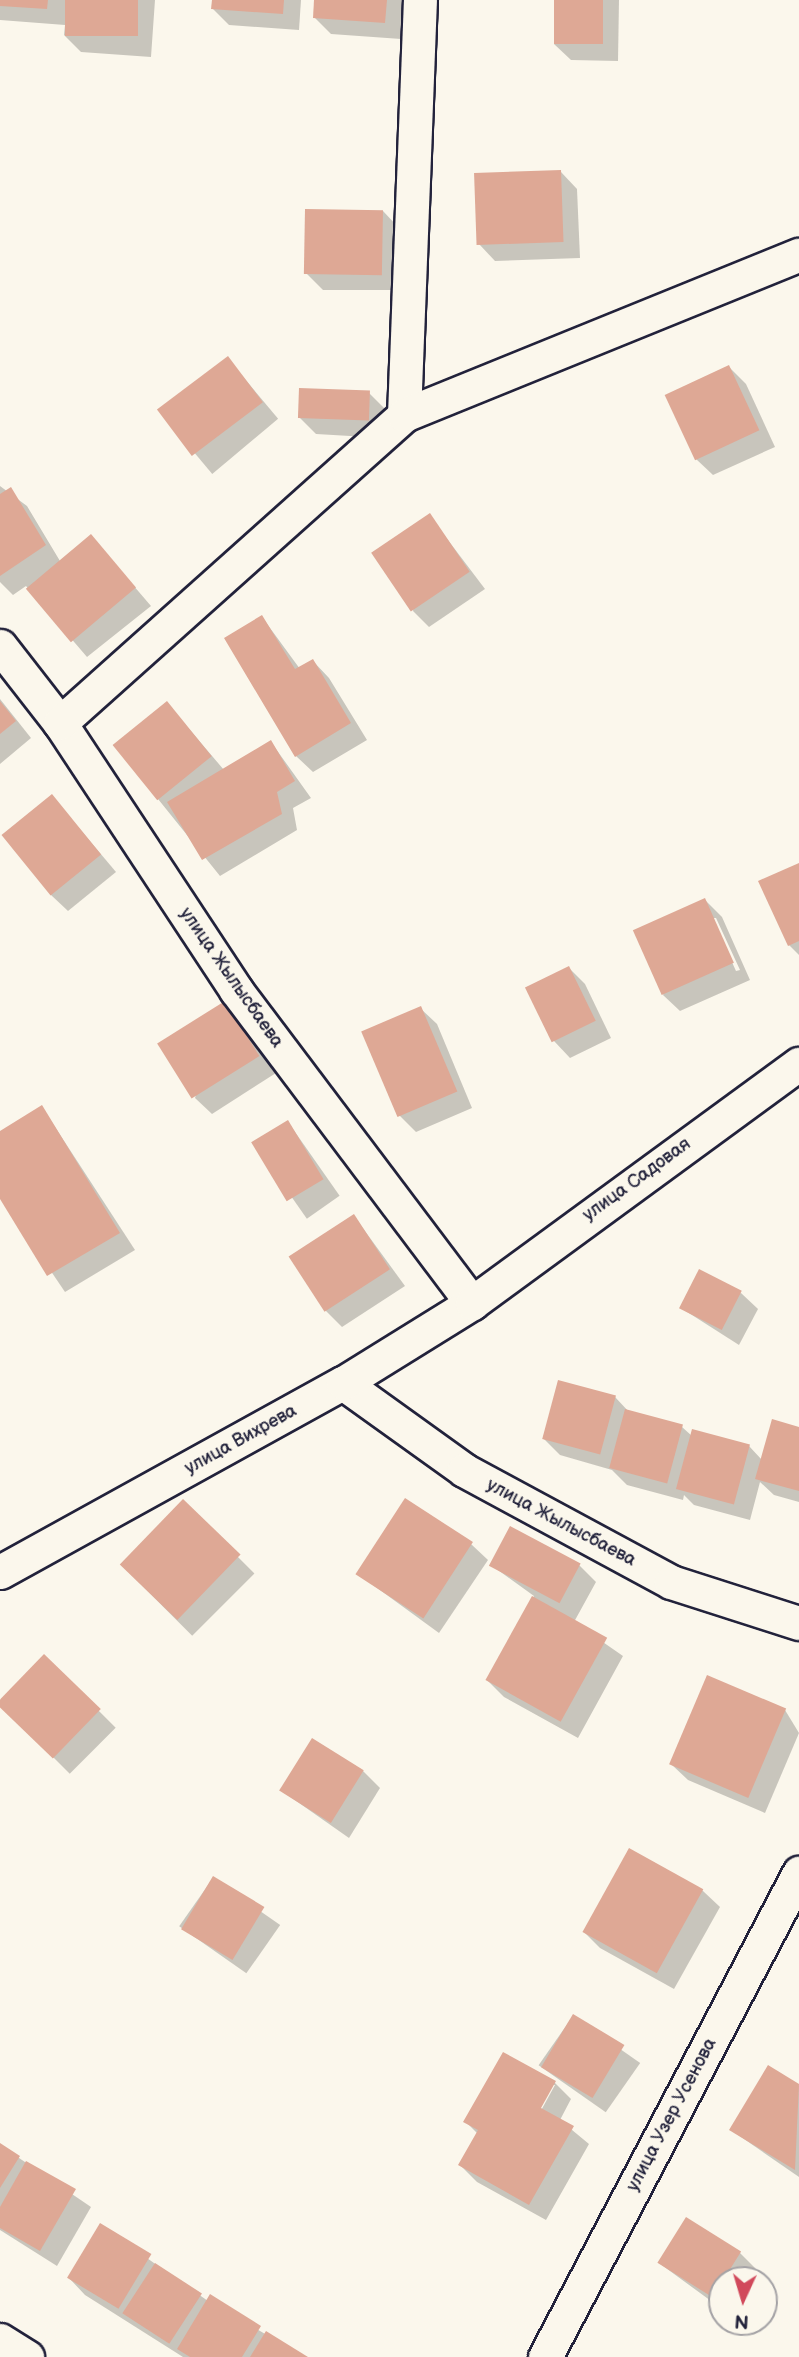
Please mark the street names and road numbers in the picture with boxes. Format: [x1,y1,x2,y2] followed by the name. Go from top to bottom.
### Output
[175,904,287,1052] street label: улица Жылысбаева
[579,1134,695,1226] street label: улица Садовая
[181,1400,301,1480] street label: улица Вихрева
[483,1475,639,1571] street label: улица Жылысбаева
[622,2035,722,2195] street label: улица Узер Усенова

